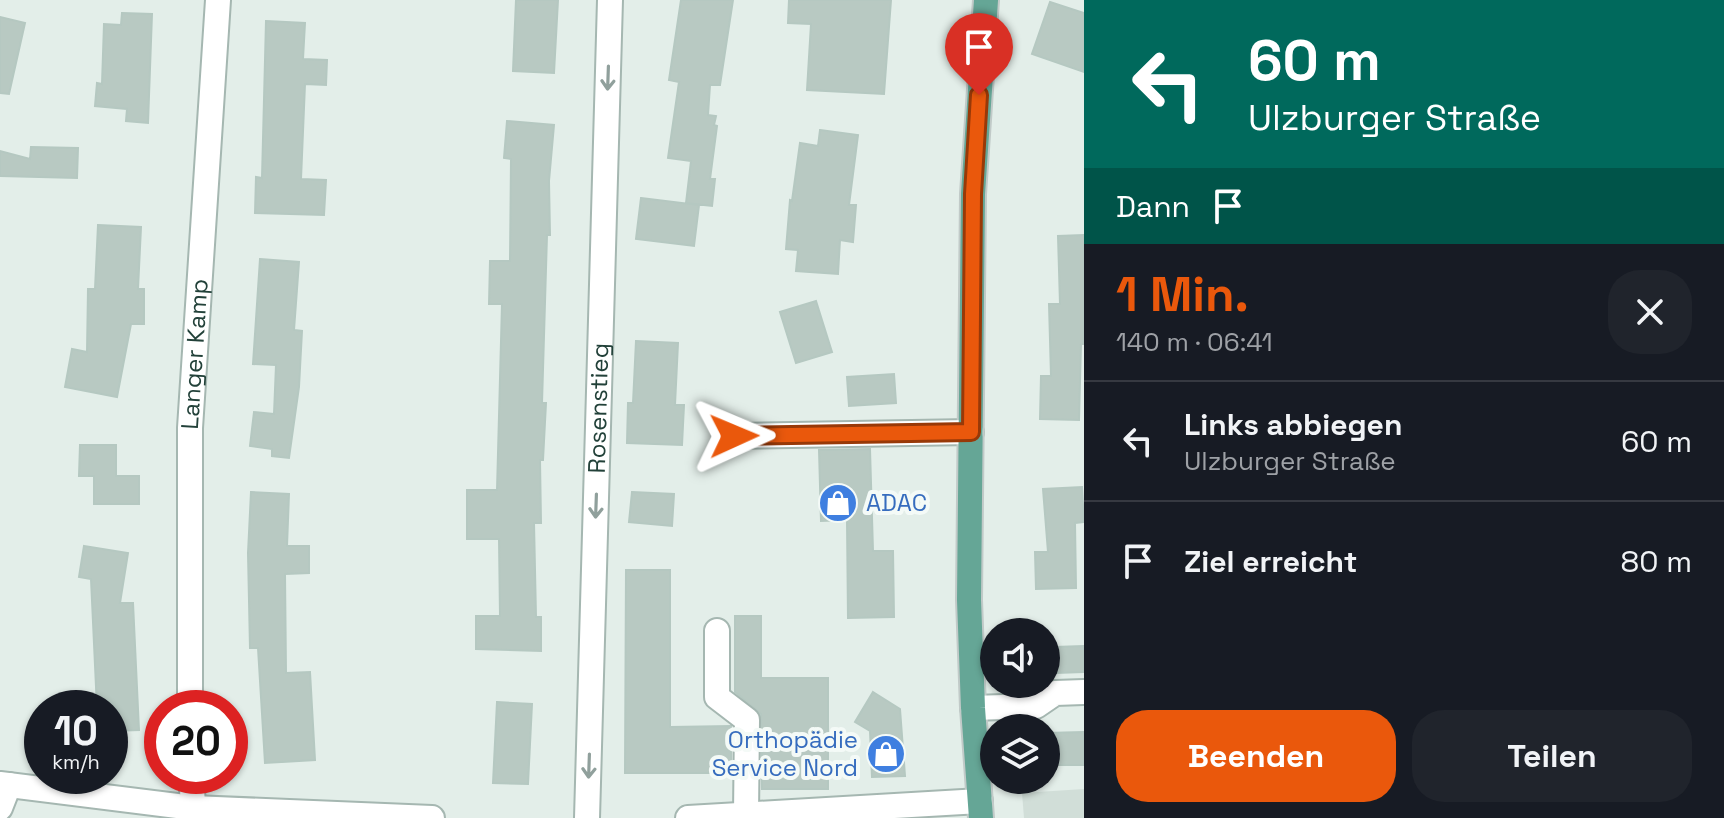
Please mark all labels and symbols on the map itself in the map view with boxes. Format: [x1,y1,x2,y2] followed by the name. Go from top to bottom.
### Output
[945,13,1013,95] pin
[600,64,615,91] one-way arrow
[174,278,215,431] street label: Langer Kamp
[581,342,615,474] street label: Rosenstieg
[692,394,776,478] position arrow
[817,482,859,524] shop icon: ADAC
[866,487,927,518] place label: ADAC
[588,492,604,519] one-way arrow
[144,690,248,794] speed limit sign: 20
[712,724,858,783] place label: Orthopädie Service Nord
[865,733,907,775] shop icon: Orthopädie Service Nord
[581,752,596,779] one-way arrow

